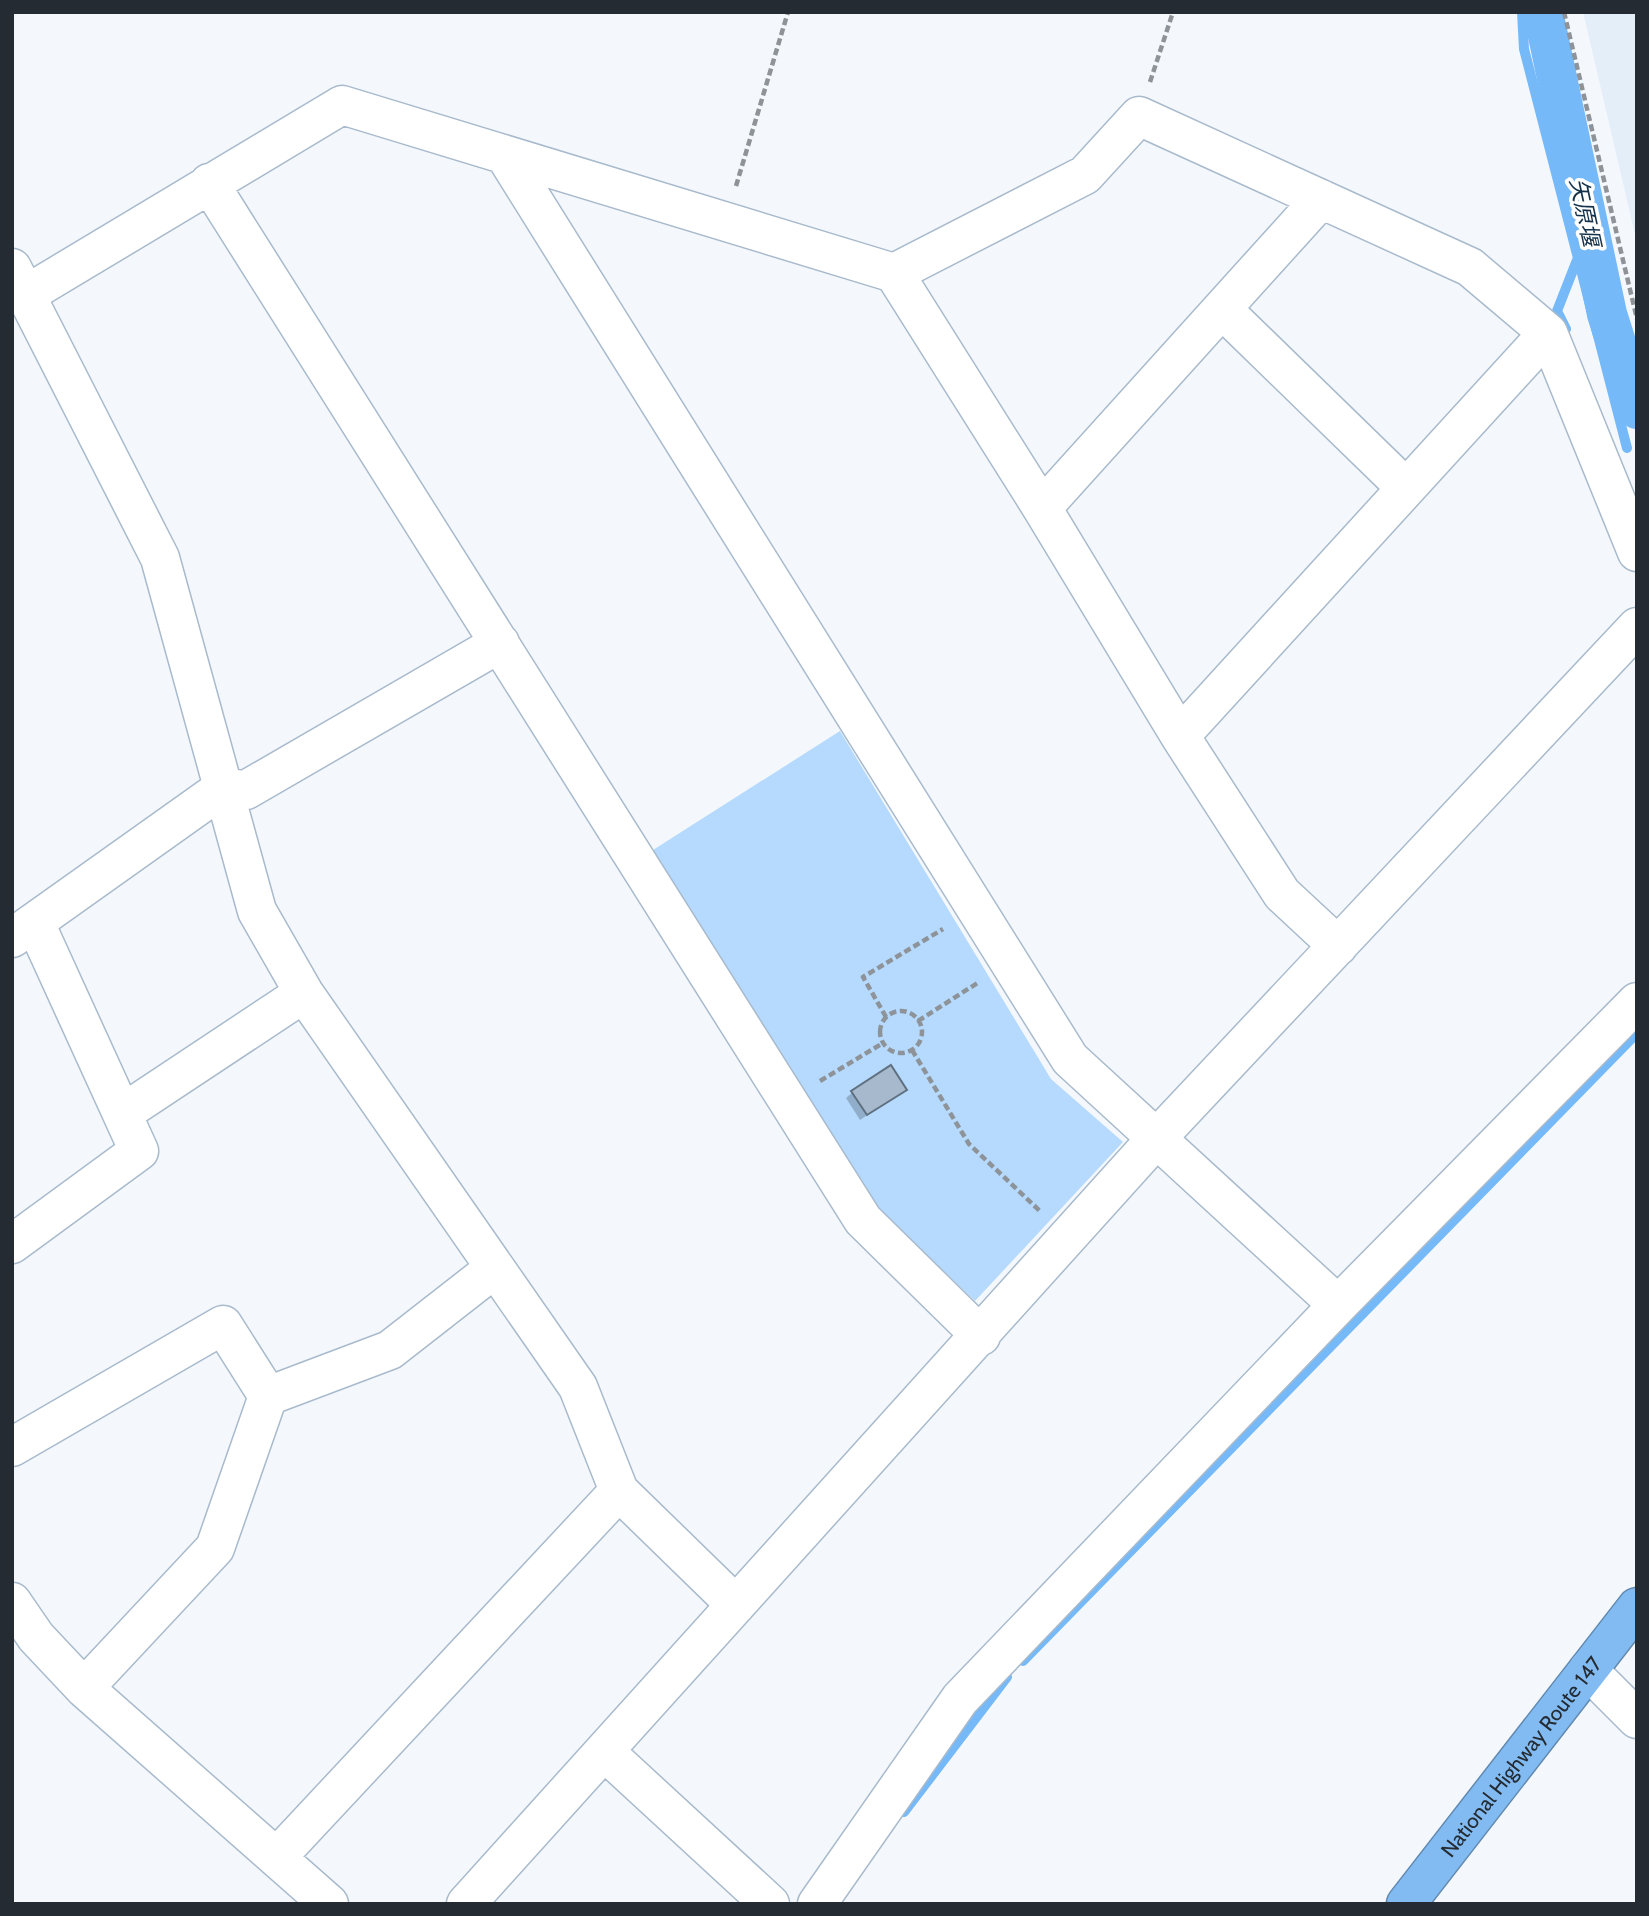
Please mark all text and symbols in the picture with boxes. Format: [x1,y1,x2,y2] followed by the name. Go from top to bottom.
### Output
[1564,175,1607,253] water label: 矢原堰
[1435,1651,1607,1862] street label: National Highway Route 147

